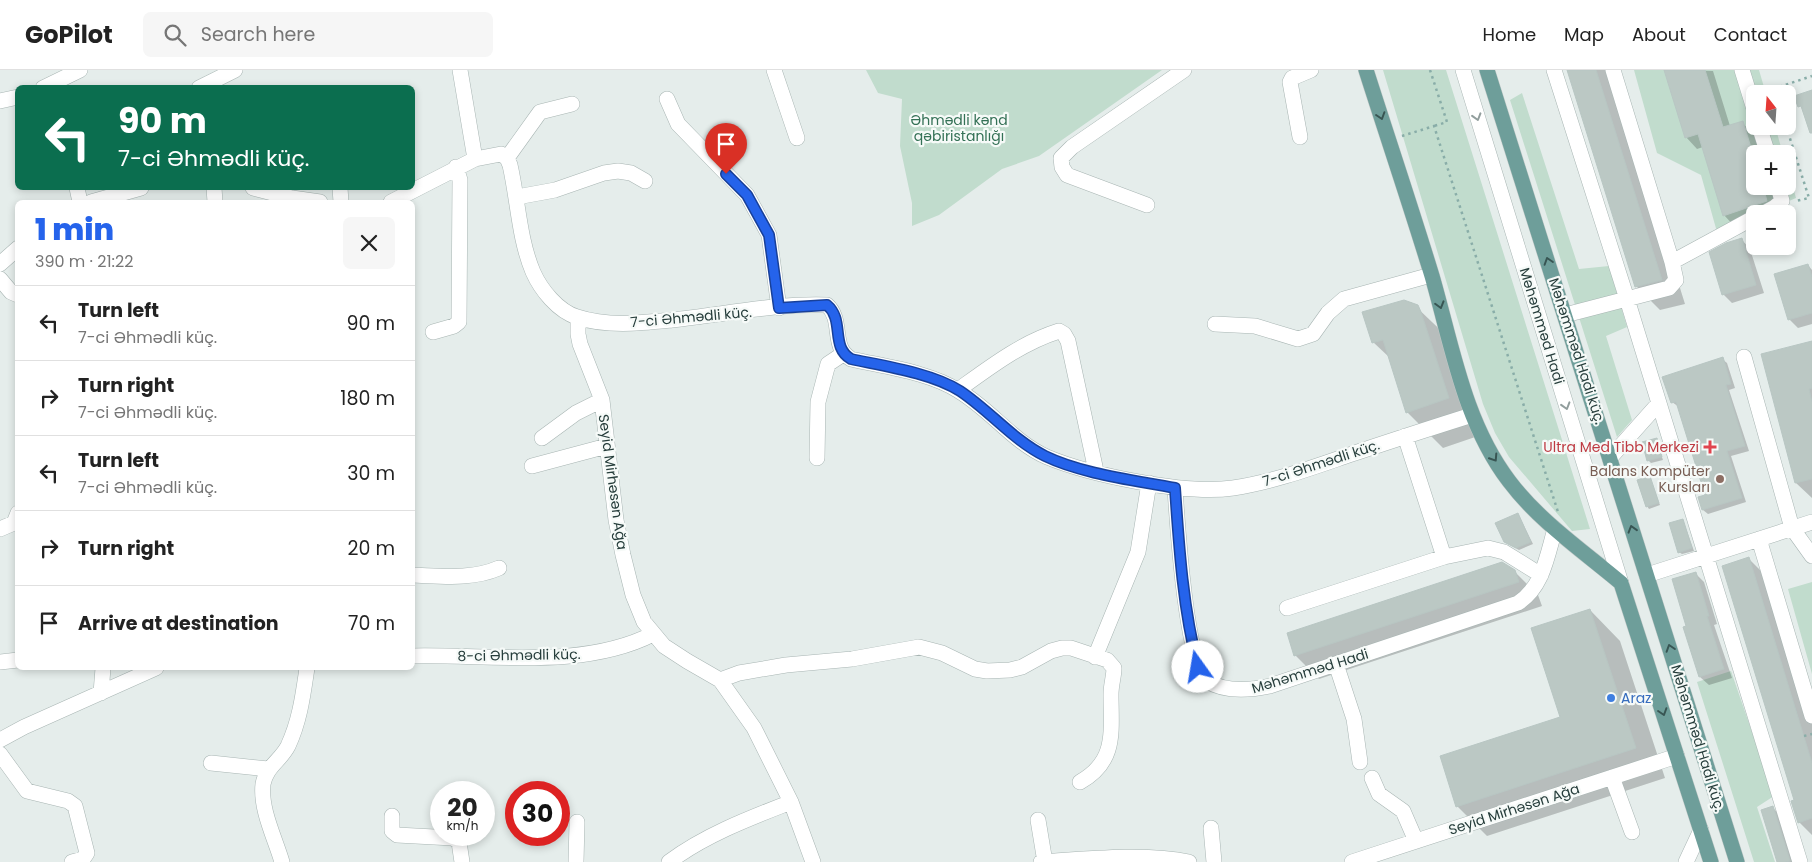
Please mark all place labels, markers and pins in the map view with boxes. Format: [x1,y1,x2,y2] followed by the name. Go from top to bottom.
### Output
[705,123,747,174] pin
[1543,437,1699,457] place label: Ultra Med Tibb Merkezi
[1703,440,1717,454] marker: Ultra Med Tibb Merkezi
[1590,461,1710,497] place label: Balans Kompüter Kursları
[1714,473,1726,485] marker: Balans Kompüter Kursları
[1621,688,1652,708] place label: Araz
[1605,692,1617,704] marker: Araz

